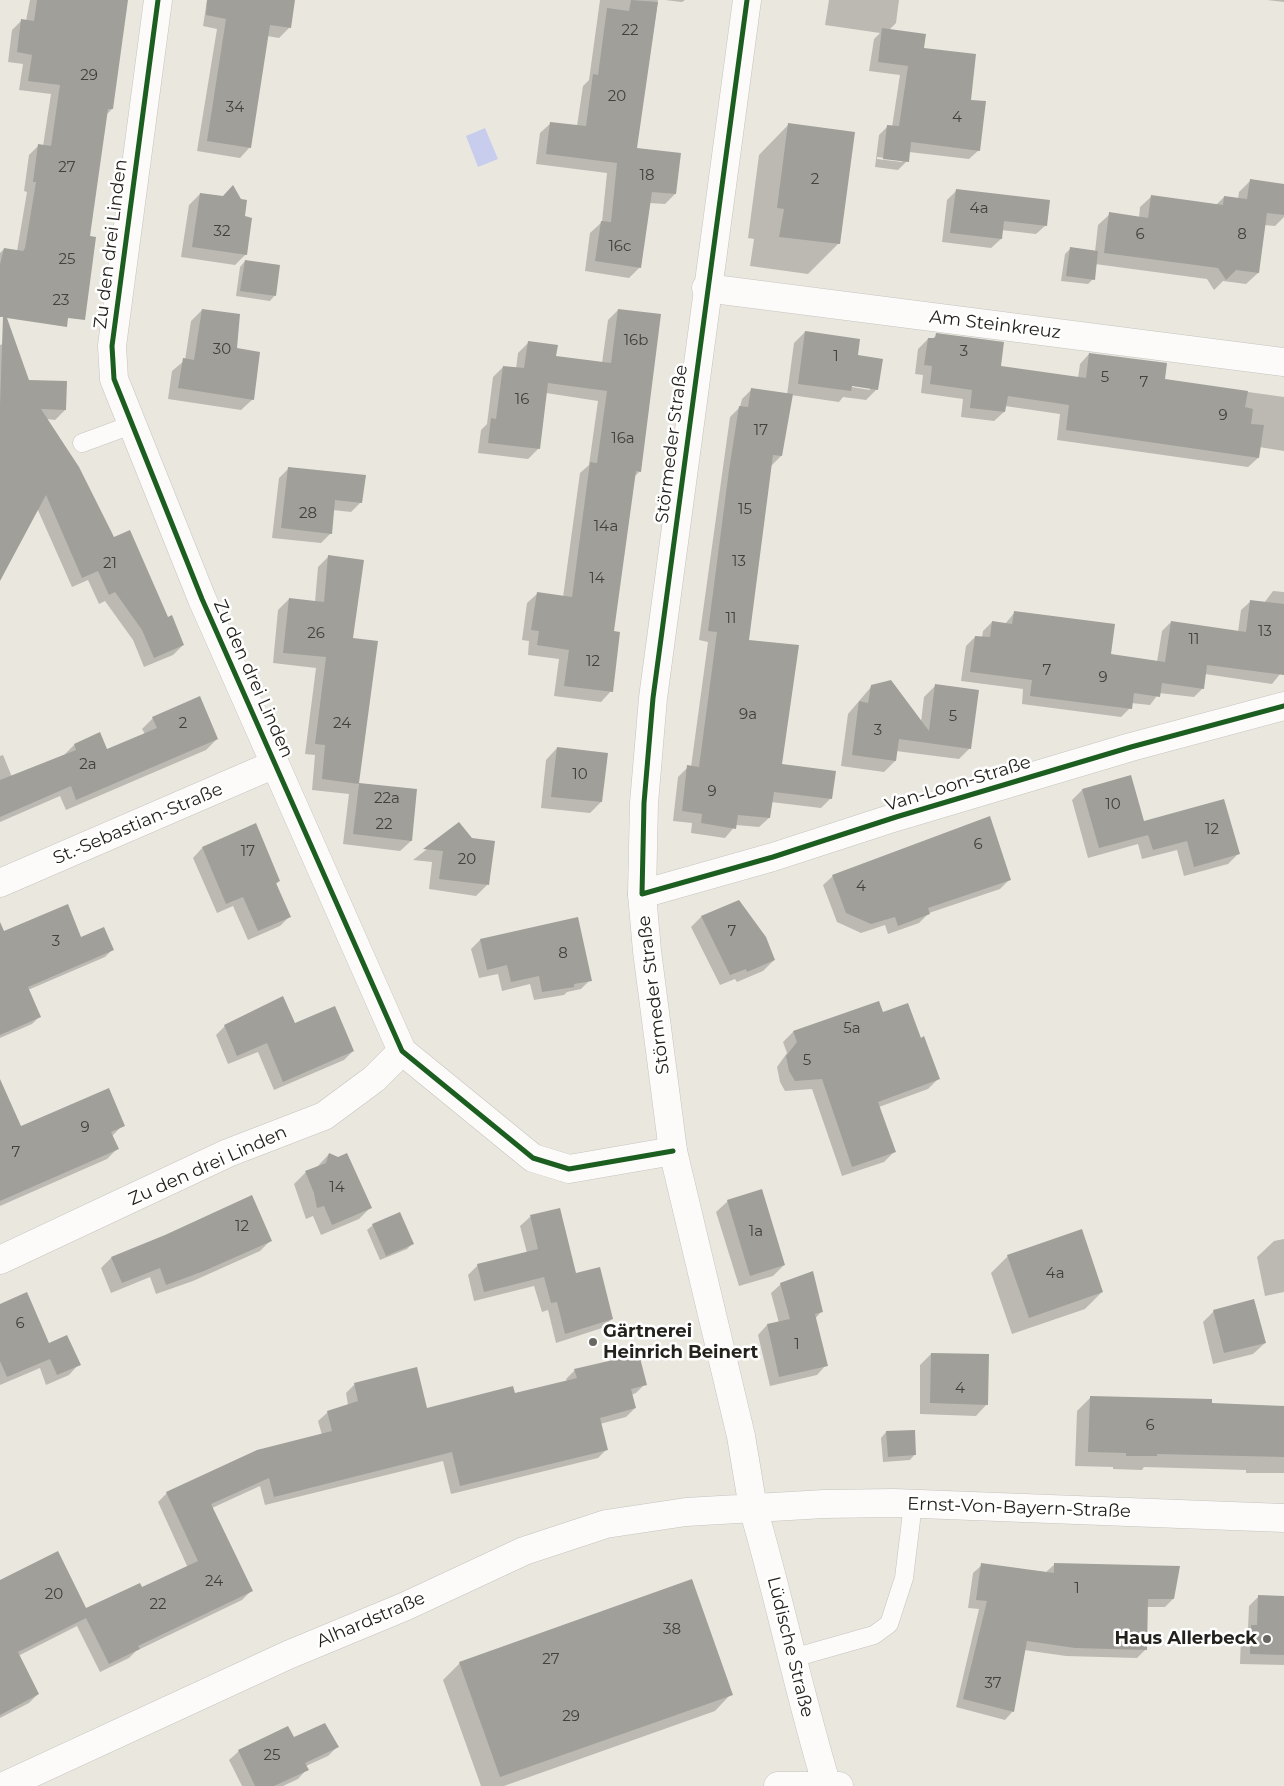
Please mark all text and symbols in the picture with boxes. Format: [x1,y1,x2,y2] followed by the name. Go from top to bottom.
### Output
[621,22,639,40] house number: 22
[80,67,98,85] house number: 29
[608,88,626,106] house number: 20
[226,99,244,117] house number: 34
[952,109,962,127] house number: 4
[90,158,132,330] street label: Zu den drei Linden
[58,159,76,177] house number: 27
[640,167,654,185] house number: 18
[811,171,819,189] house number: 2
[969,200,989,218] house number: 4a
[214,223,230,241] house number: 32
[1135,226,1145,244] house number: 6
[1237,226,1247,244] house number: 8
[608,238,632,256] house number: 16c
[58,251,76,269] house number: 25
[53,292,69,310] house number: 23
[928,306,1062,344] street label: Am Steinkreuz
[624,332,648,350] house number: 16b
[213,341,231,359] house number: 30
[960,343,968,361] house number: 3
[833,348,839,366] house number: 1
[652,363,692,525] street label: Störmeder Straße
[1101,369,1109,387] house number: 5
[1140,374,1148,392] house number: 7
[515,391,529,409] house number: 16
[1218,407,1228,425] house number: 9
[754,422,768,440] house number: 17
[611,430,635,448] house number: 16a
[738,501,752,519] house number: 15
[299,505,317,523] house number: 28
[594,518,618,536] house number: 14a
[732,553,746,571] house number: 13
[103,555,117,573] house number: 21
[589,570,605,588] house number: 14
[208,597,298,761] street label: Zu den drei Linden
[726,610,736,628] house number: 11
[1258,623,1272,641] house number: 13
[307,625,325,643] house number: 26
[1189,631,1199,649] house number: 11
[586,653,600,671] house number: 12
[1043,662,1051,680] house number: 7
[1098,669,1108,687] house number: 9
[739,706,757,724] house number: 9a
[949,708,957,726] house number: 5
[179,715,187,733] house number: 2
[333,715,351,733] house number: 24
[874,722,882,740] house number: 3
[882,752,1034,816] street label: Van-Loon-Straße
[79,756,97,774] house number: 2a
[572,766,588,784] house number: 10
[50,778,226,870] street label: St.-Sebastian-Straße
[707,783,717,801] house number: 9
[374,790,400,808] house number: 22a
[1105,796,1121,814] house number: 10
[375,816,393,834] house number: 22
[1205,821,1219,839] house number: 12
[973,836,983,854] house number: 6
[241,843,255,861] house number: 17
[458,851,476,869] house number: 20
[856,878,866,896] house number: 4
[634,914,674,1076] street label: Störmeder Straße
[728,923,736,941] house number: 7
[52,933,60,951] house number: 3
[558,945,568,963] house number: 8
[843,1020,861,1038] house number: 5a
[803,1052,811,1070] house number: 5
[80,1119,90,1137] house number: 9
[126,1121,290,1211] street label: Zu den drei Linden
[12,1144,20,1162] house number: 7
[329,1179,345,1197] house number: 14
[235,1218,249,1236] house number: 12
[749,1223,763,1241] house number: 1a
[1045,1265,1065,1283] house number: 4a
[15,1315,25,1333] house number: 6
[603,1321,758,1364] place label: Gärtnerei Heinrich Beinert
[587,1336,599,1348] marker: Gärtnerei Heinrich Beinert
[794,1336,800,1354] house number: 1
[955,1380,965,1398] house number: 4
[1145,1417,1155,1435] house number: 6
[907,1493,1131,1523] street label: Ernst-Von-Bayern-Straße
[205,1573,223,1591] house number: 24
[762,1574,818,1720] street label: Lüdische Straße
[1074,1580,1080,1598] house number: 1
[45,1586,63,1604] house number: 20
[313,1587,429,1653] street label: Alhardstraße
[149,1596,167,1614] house number: 22
[663,1621,681,1639] house number: 38
[1115,1628,1257,1650] place label: Haus Allerbeck
[1261,1633,1273,1645] marker: Haus Allerbeck
[542,1651,560,1669] house number: 27
[984,1675,1002,1693] house number: 37
[562,1708,580,1726] house number: 29
[263,1747,281,1765] house number: 25

